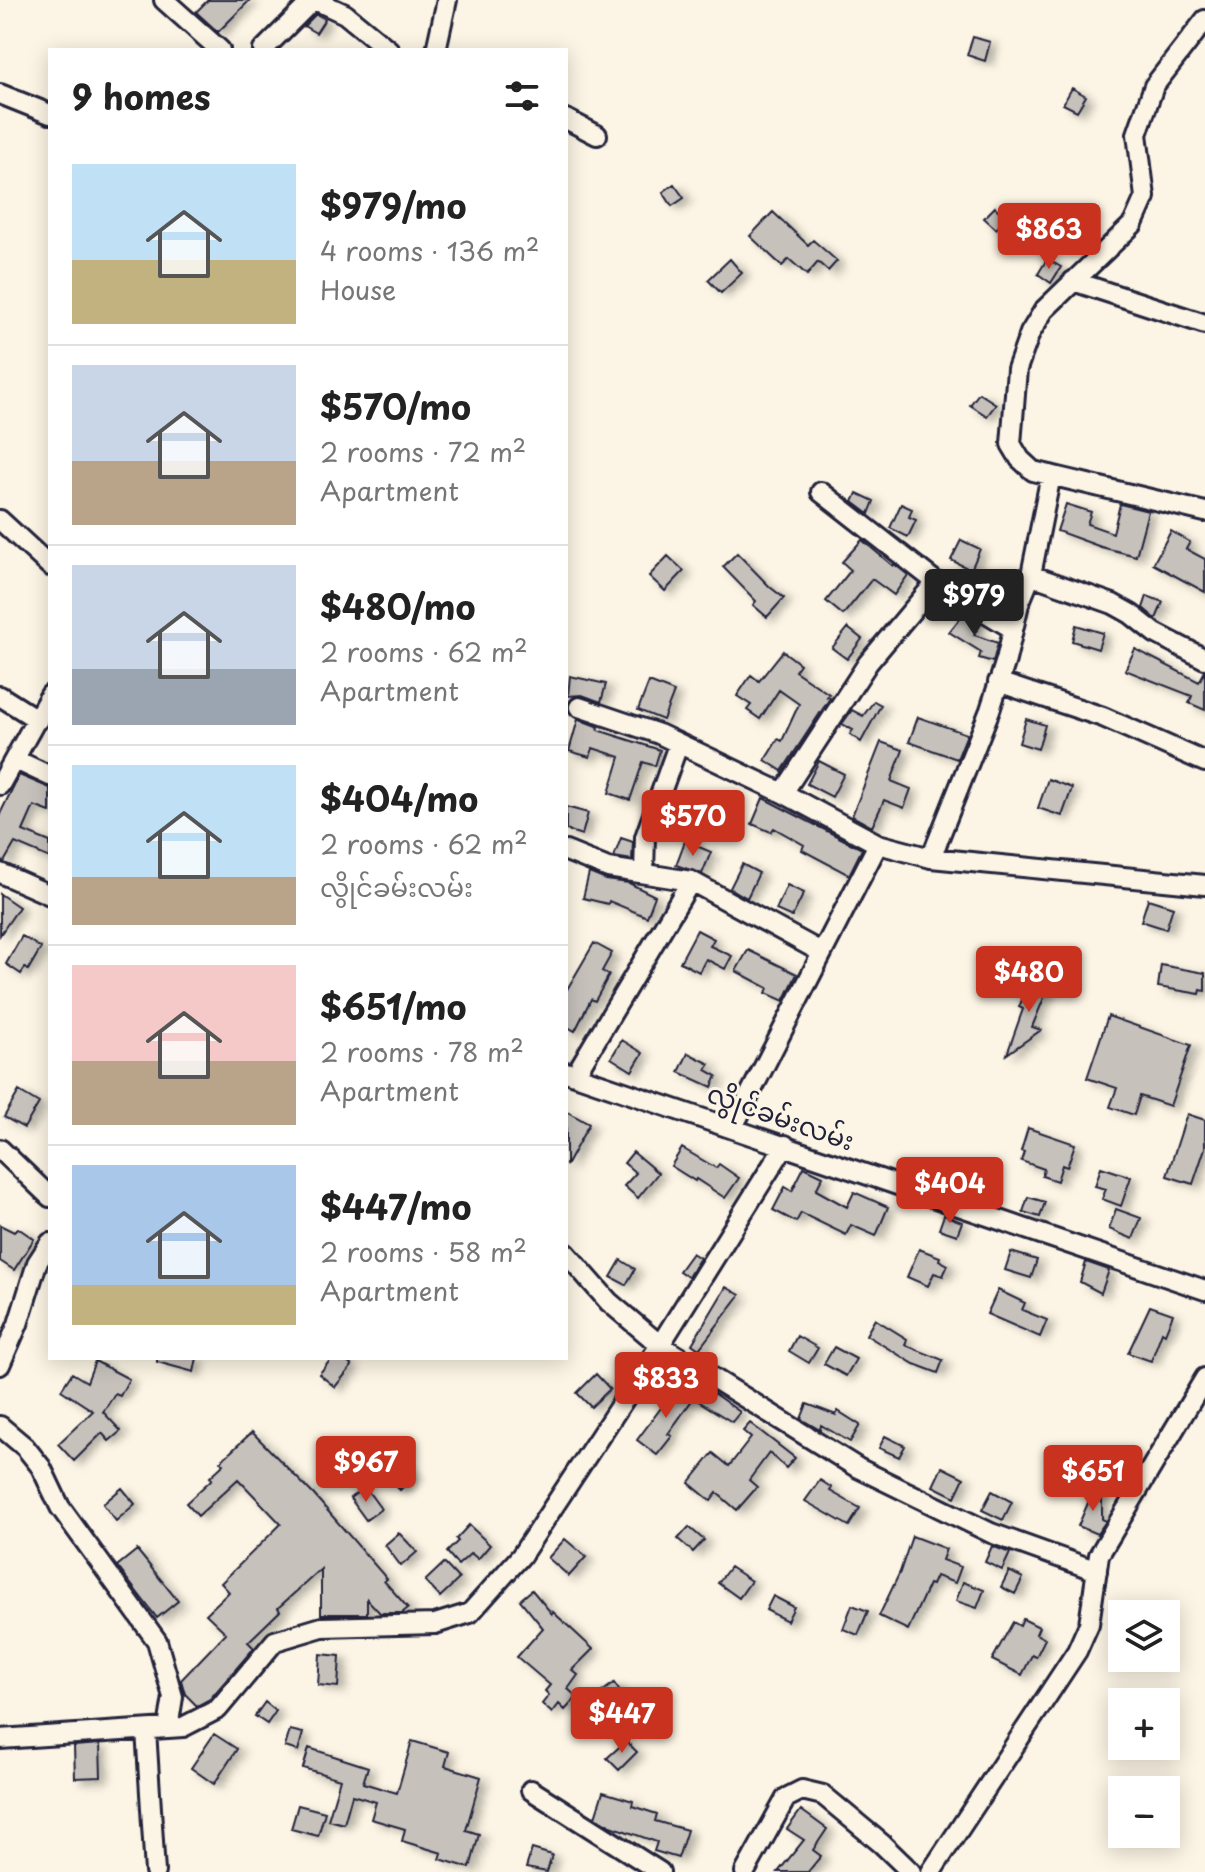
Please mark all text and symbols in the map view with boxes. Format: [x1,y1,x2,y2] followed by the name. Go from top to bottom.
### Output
[72,70,211,122] text: 9 homes
[500,74,544,118] icon: filters
[320,179,466,231] text: $979/mo
[136,196,232,292] icon: home
[1002,203,1096,271] pin: $863
[1016,209,1082,248] text: $863
[320,231,540,270] text: 4 rooms · 136 m²
[320,270,396,309] text: House
[320,380,471,432] text: $570/mo
[136,397,232,493] icon: home
[320,432,526,471] text: 2 rooms · 72 m²
[320,471,459,510] text: Apartment
[927,569,1021,637] pin: $979
[943,575,1005,614] text: $979
[320,580,476,632] text: $480/mo
[136,597,232,693] icon: home
[320,632,528,671] text: 2 rooms · 62 m²
[320,671,459,710] text: Apartment
[320,772,478,824] text: $404/mo
[646,790,740,858] pin: $570
[660,796,726,835] text: $570
[136,797,232,893] icon: home
[320,824,528,863] text: 2 rooms · 62 m²
[320,867,473,906] text: လွိုင်ခမ်းလမ်း
[982,946,1076,1014] pin: $480
[994,952,1064,991] text: $480
[320,980,467,1032] text: $651/mo
[136,997,232,1093] icon: home
[320,1032,524,1071] text: 2 rooms · 78 m²
[320,1071,459,1110] text: Apartment
[701,1073,860,1162] street label: လွိုင်ခမ်းလမ်း
[903,1157,997,1225] pin: $404
[914,1163,986,1202] text: $404
[320,1180,471,1232] text: $447/mo
[136,1197,232,1293] icon: home
[320,1232,527,1271] text: 2 rooms · 58 m²
[320,1271,459,1310] text: Apartment
[619,1352,713,1420] pin: $833
[633,1358,699,1397] text: $833
[319,1436,413,1504] pin: $967
[334,1442,398,1481] text: $967
[1046,1445,1140,1513] pin: $651
[1062,1451,1124,1490] text: $651
[1108,1600,1180,1848] map controls
[1108,1600,1180,1672] button: layers
[575,1687,669,1755] pin: $447
[1108,1688,1180,1760] button: +
[589,1693,655,1732] text: $447
[1108,1776,1180,1848] button: −

